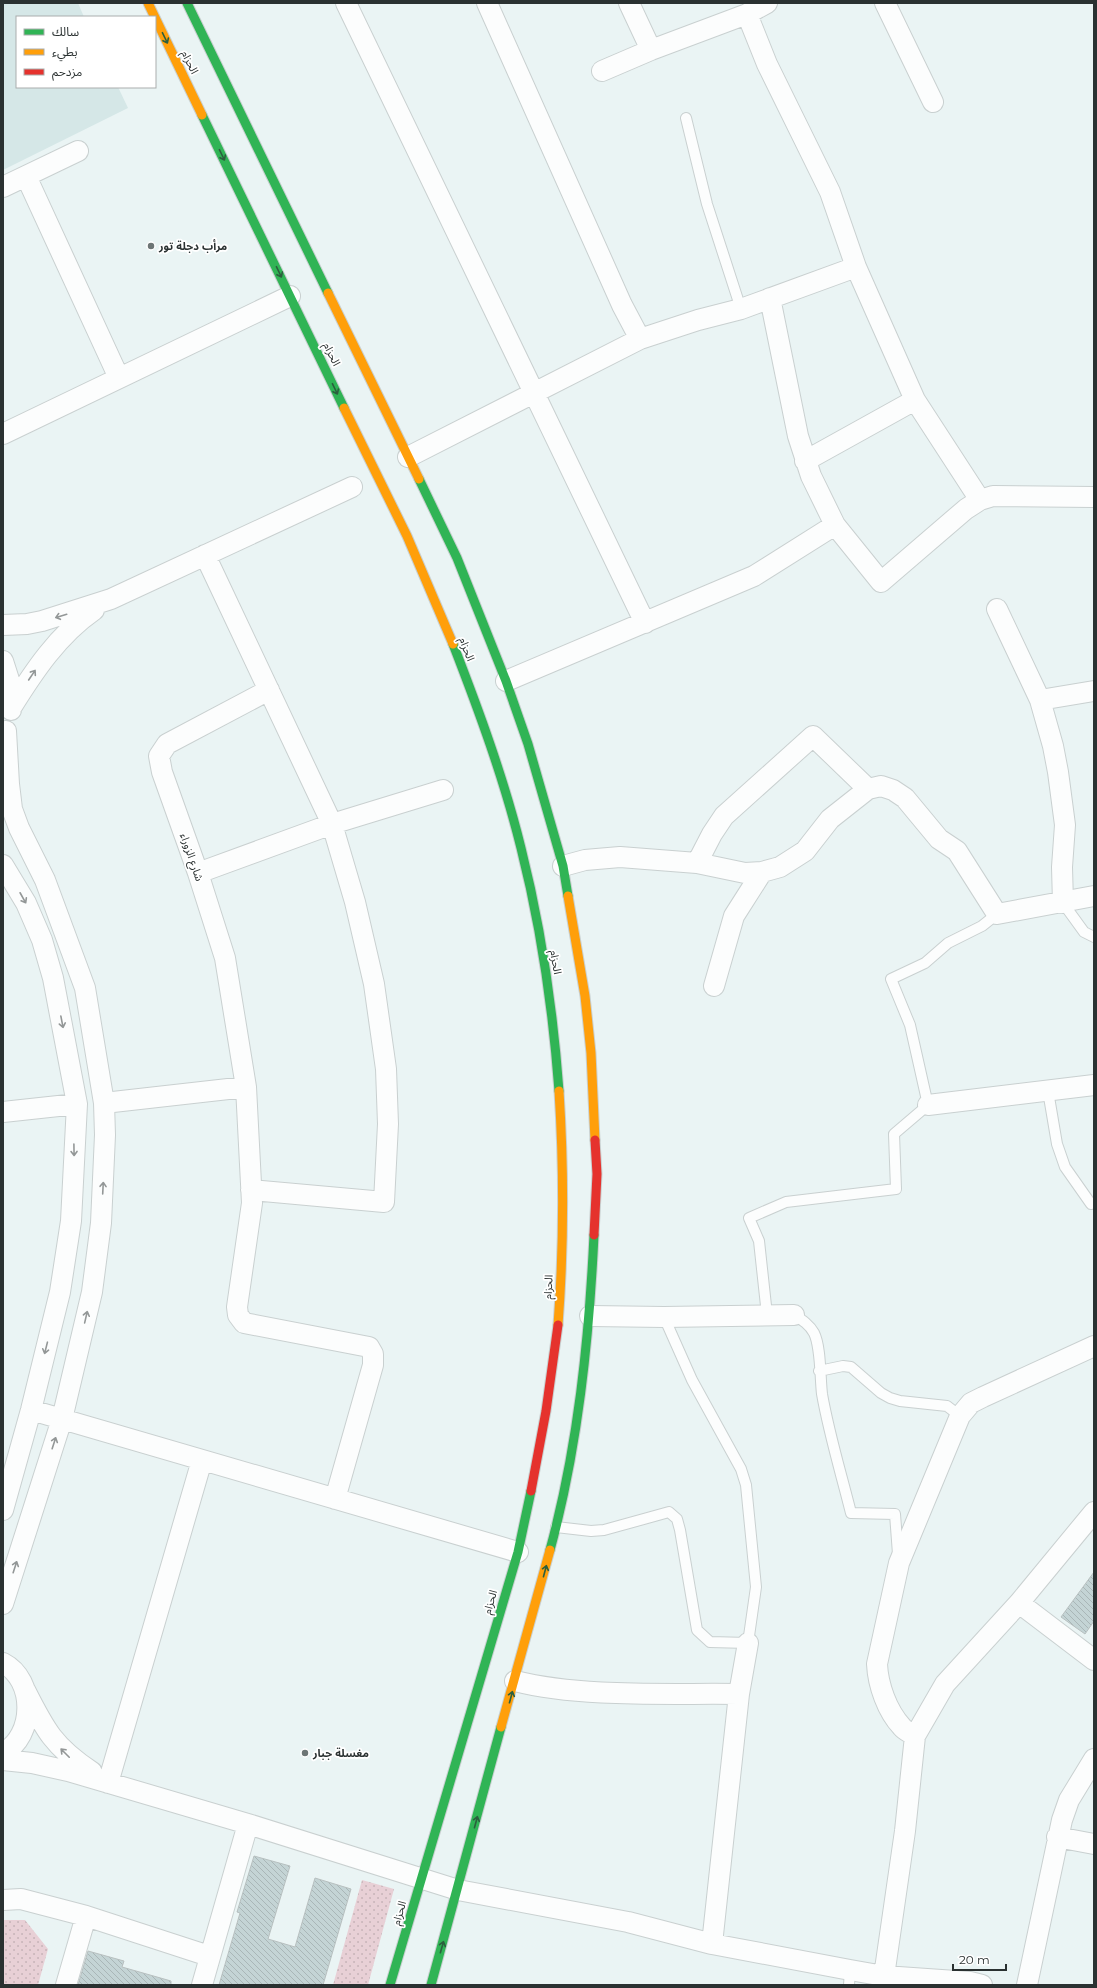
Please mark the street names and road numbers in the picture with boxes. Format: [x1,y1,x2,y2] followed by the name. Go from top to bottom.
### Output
[177,48,202,77] street label: الحزام
[319,340,344,369] street label: الحزام
[455,635,478,663] street label: الحزام
[176,831,207,884] street label: شارع الزوراء
[546,949,565,975] street label: الحزام
[540,1274,557,1300] street label: الحزام
[480,1588,501,1616] street label: الحزام
[389,1899,410,1927] street label: الحزام

